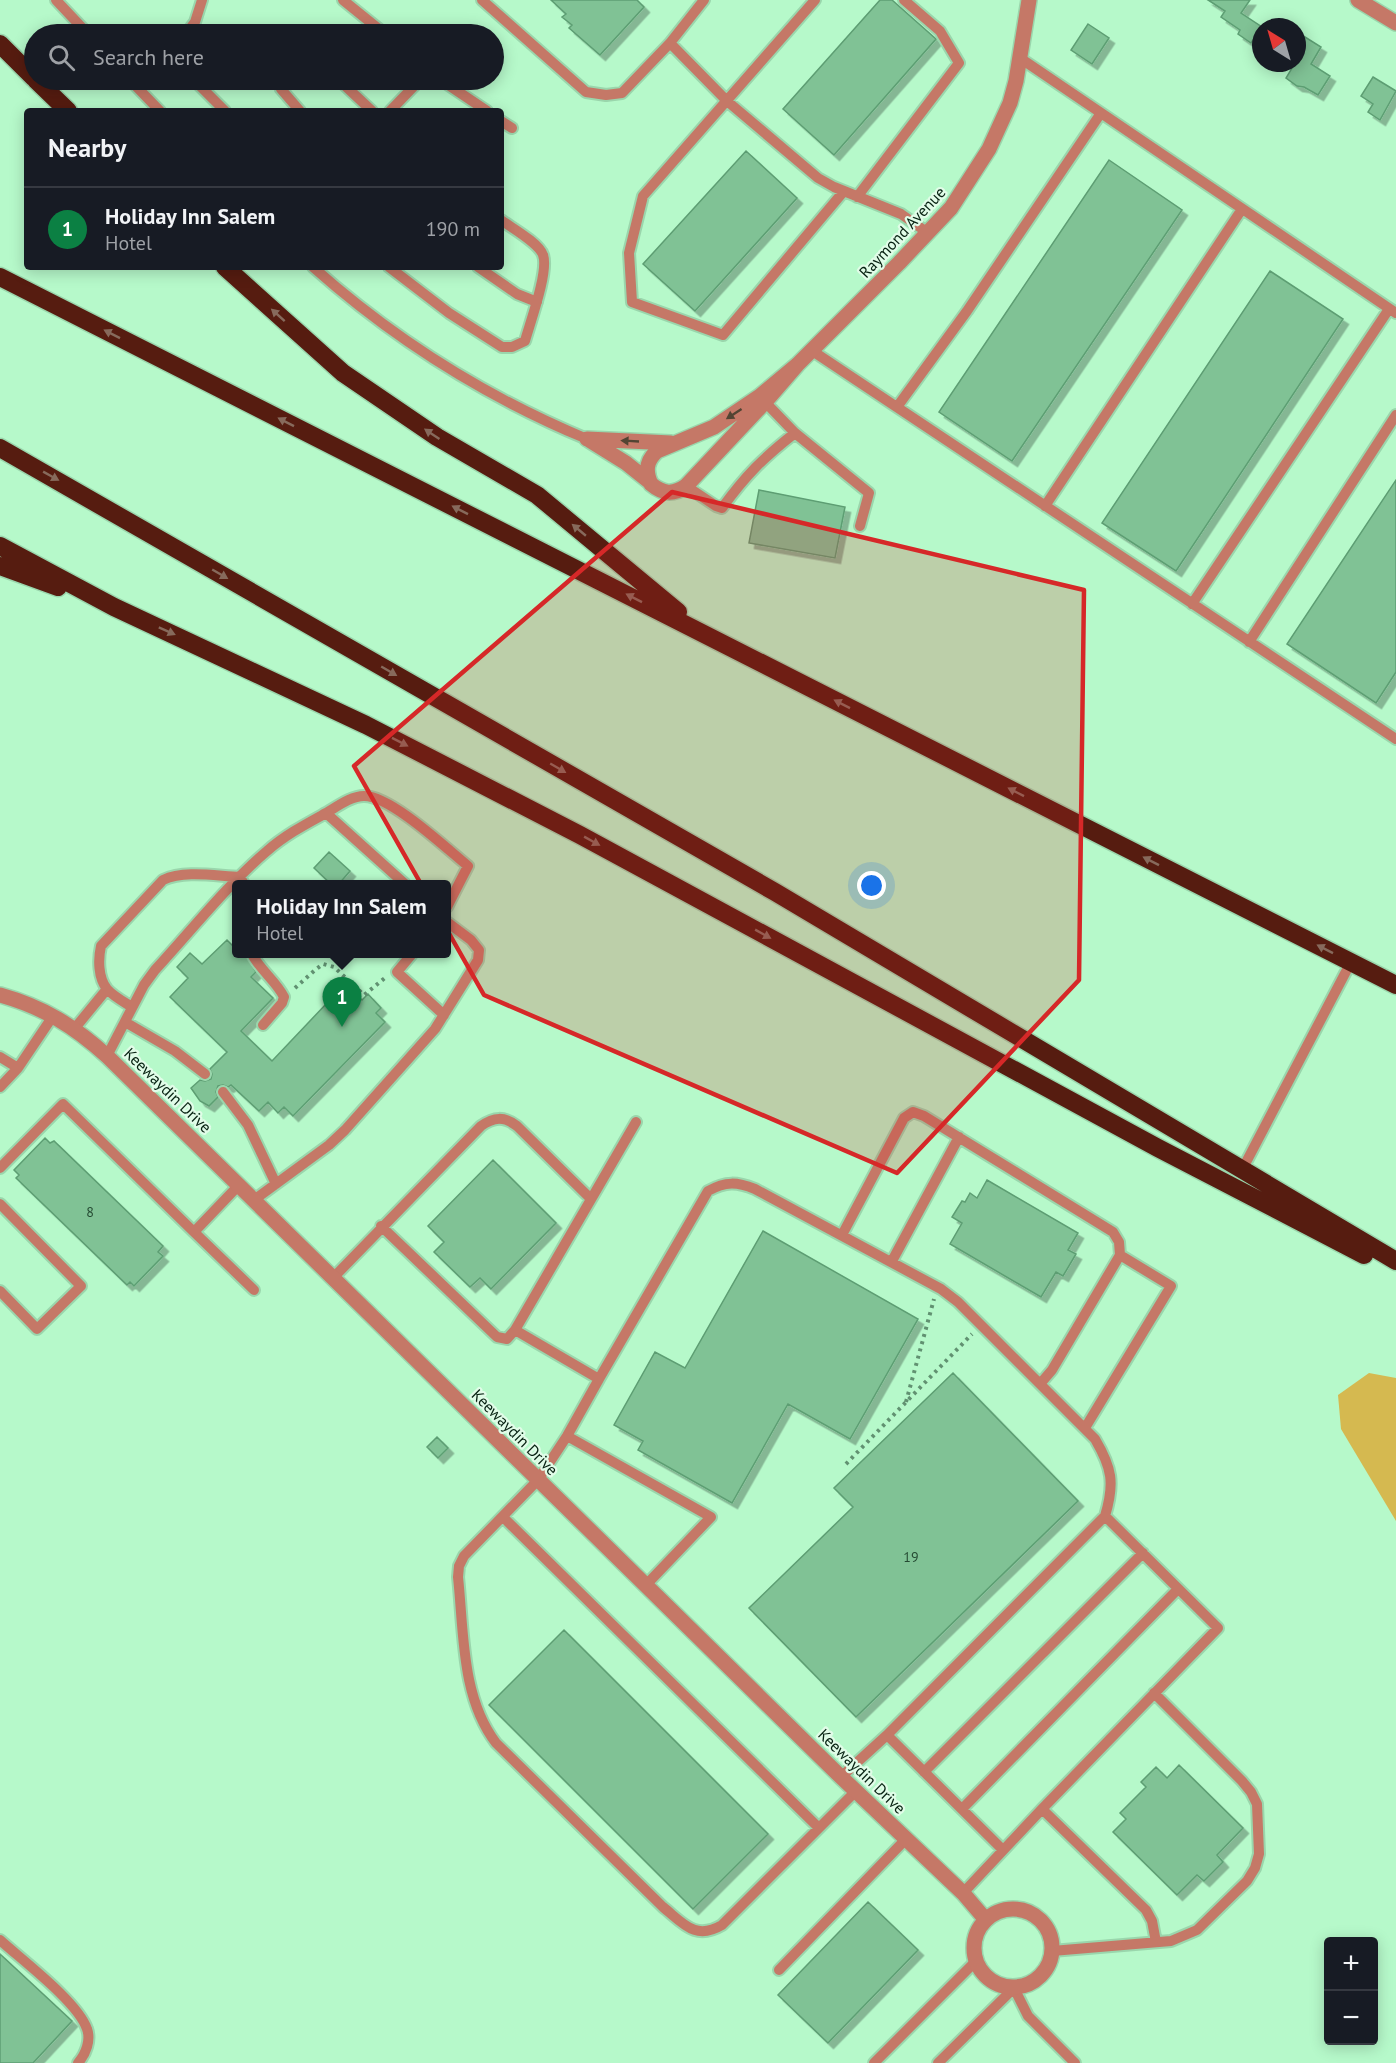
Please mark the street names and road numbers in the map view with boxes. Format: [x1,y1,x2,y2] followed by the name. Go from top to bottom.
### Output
[855,182,949,282] street label: Raymond Avenue
[120,1043,216,1137] street label: Keewaydin Drive
[468,1385,562,1479] street label: Keewaydin Drive
[814,1724,910,1818] street label: Keewaydin Drive

